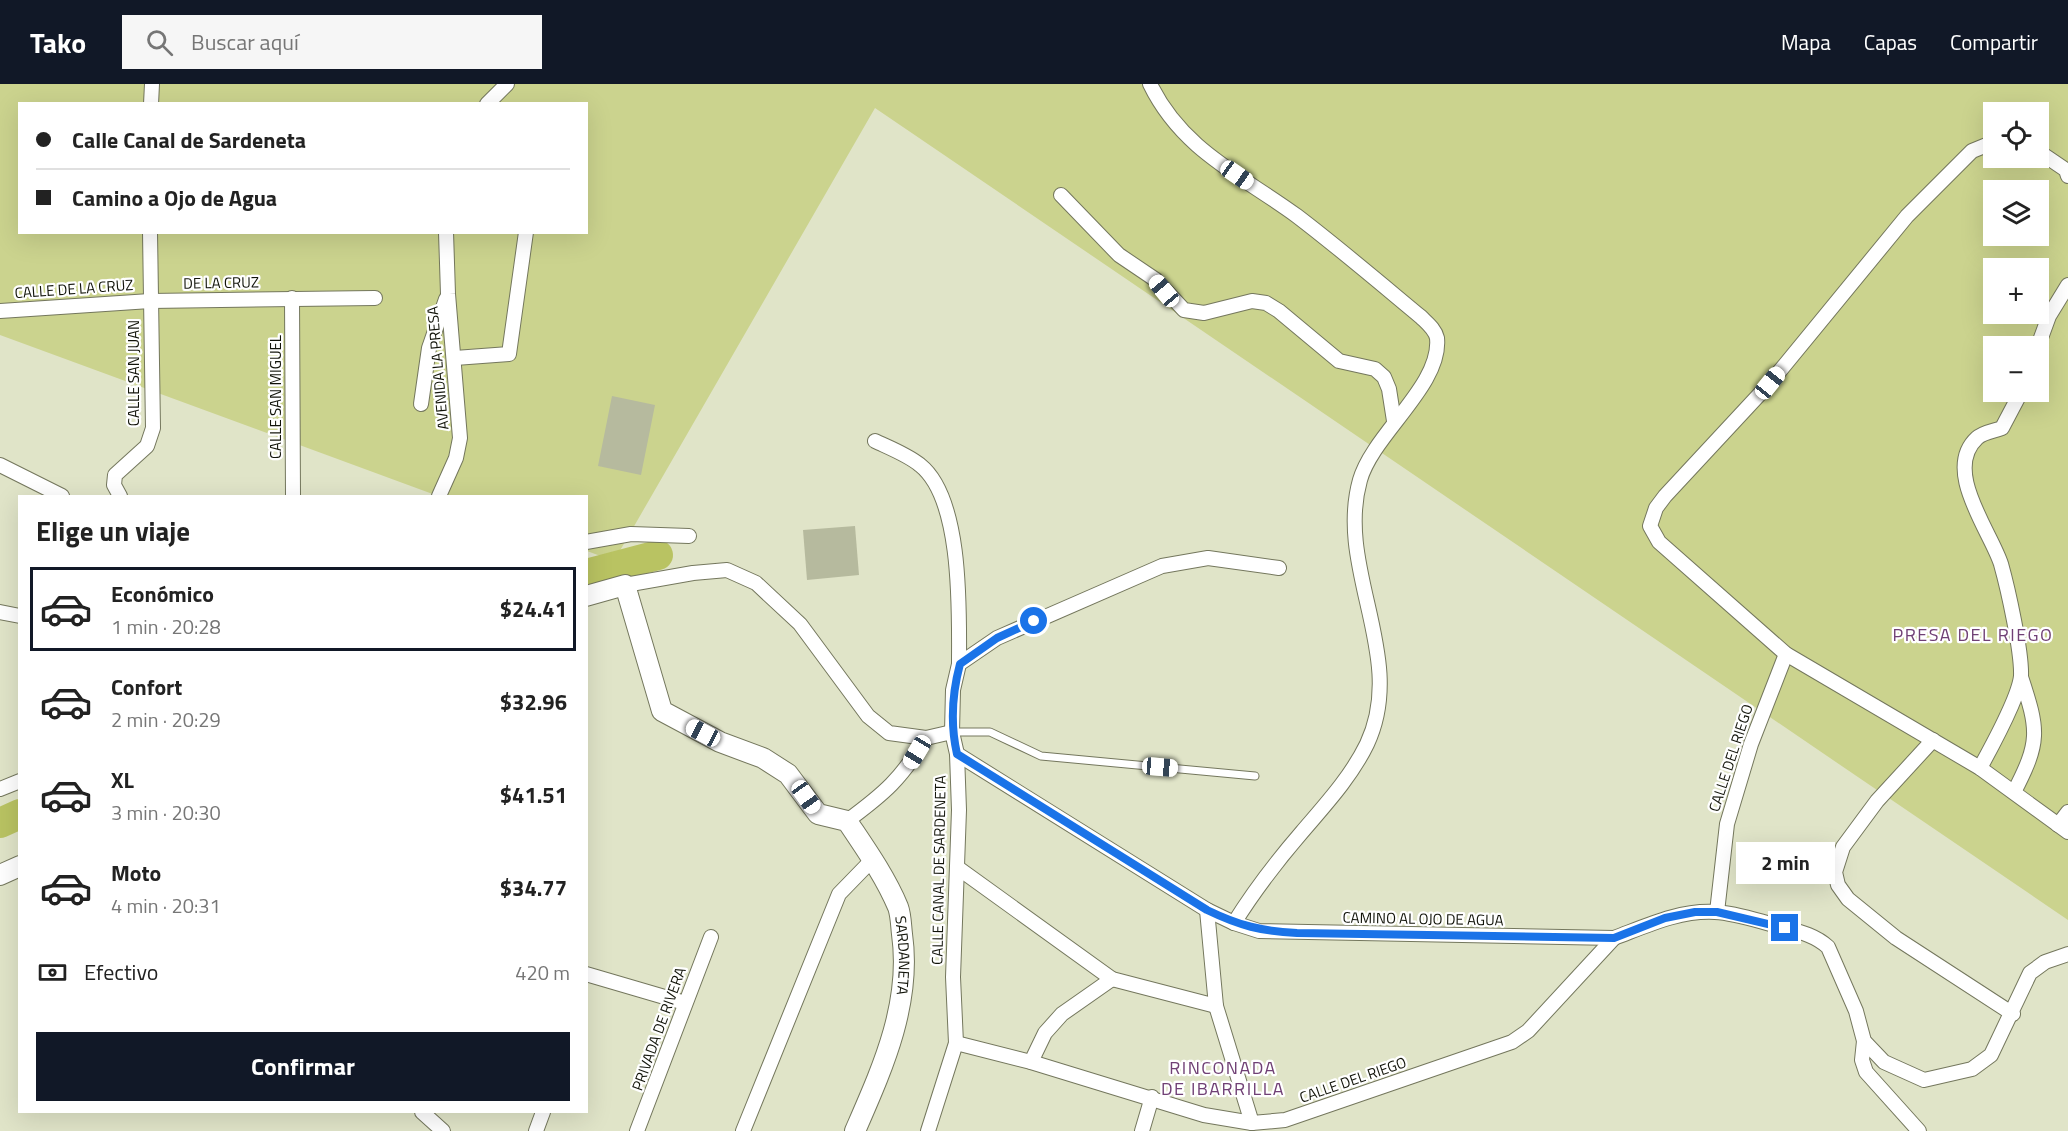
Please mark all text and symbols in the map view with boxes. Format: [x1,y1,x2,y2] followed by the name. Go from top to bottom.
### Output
[122,15,542,69] search box
[30,21,86,64] text: Tako
[191,25,299,59] text: Buscar aquí
[143,26,176,59] icon: search
[1781,26,1831,58] text: Mapa
[1864,26,1917,58] text: Capas
[1950,26,2038,58] text: Compartir
[1983,102,2049,402] map controls
[1983,102,2049,168] button: locate
[72,123,306,157] text: Calle Canal de Sardeneta
[1217,157,1257,193] car
[1983,180,2049,246] button: layers
[72,181,277,215] text: Camino a Ojo de Agua
[1983,258,2049,324] button: +
[183,270,259,295] street label: DE LA CRUZ
[1146,271,1182,311] car
[14,273,134,304] street label: CALLE DE LA CRUZ
[421,305,454,431] street label: AVENIDA LA PRESA
[122,320,145,426] street label: CALLE SAN JUAN
[264,335,287,459] street label: CALLE SAN MIGUEL
[1983,336,2049,402] button: −
[1752,363,1788,403] car
[36,510,190,551] text: Elige un viaje
[111,577,214,611] text: Económico
[39,582,93,636] icon: car
[500,592,567,626] text: $24.41
[1020,607,1047,634] route start
[111,611,221,642] text: 1 min · 20:28
[1893,621,2053,648] district label: PRESA DEL RIEGO
[111,670,182,704] text: Confort
[39,675,93,729] icon: car
[500,685,567,719] text: $32.96
[1702,701,1759,815] street label: CALLE DEL RIEGO
[111,704,221,735] text: 2 min · 20:29
[683,717,723,749] car
[900,732,934,772] car
[1141,756,1179,778] car
[111,763,134,797] text: XL
[39,768,93,822] icon: car
[925,775,952,965] street label: CALLE CANAL DE SARDENETA
[788,777,824,817] car
[500,778,567,812] text: $41.51
[111,797,221,828] text: 3 min · 20:30
[1736,841,1834,883] callout: 2 min
[1761,847,1810,878] text: 2 min
[111,856,161,890] text: Moto
[39,861,93,915] icon: car
[500,871,567,905] text: $34.77
[111,890,221,921] text: 4 min · 20:31
[1342,906,1504,931] street label: CAMINO AL OJO DE AGUA
[1771,914,1798,941] route end
[889,915,916,996] street label: SARDANETA
[84,955,158,989] text: Efectivo
[36,956,69,989] icon: cash
[515,957,570,988] text: 420 m
[625,964,692,1094] street label: PRIVADA DE RIVERA
[36,1032,570,1101] button: Confirmar
[1296,1050,1410,1109] street label: CALLE DEL RIEGO
[1161,1054,1285,1102] district label: RINCONADA DE IBARRILLA

